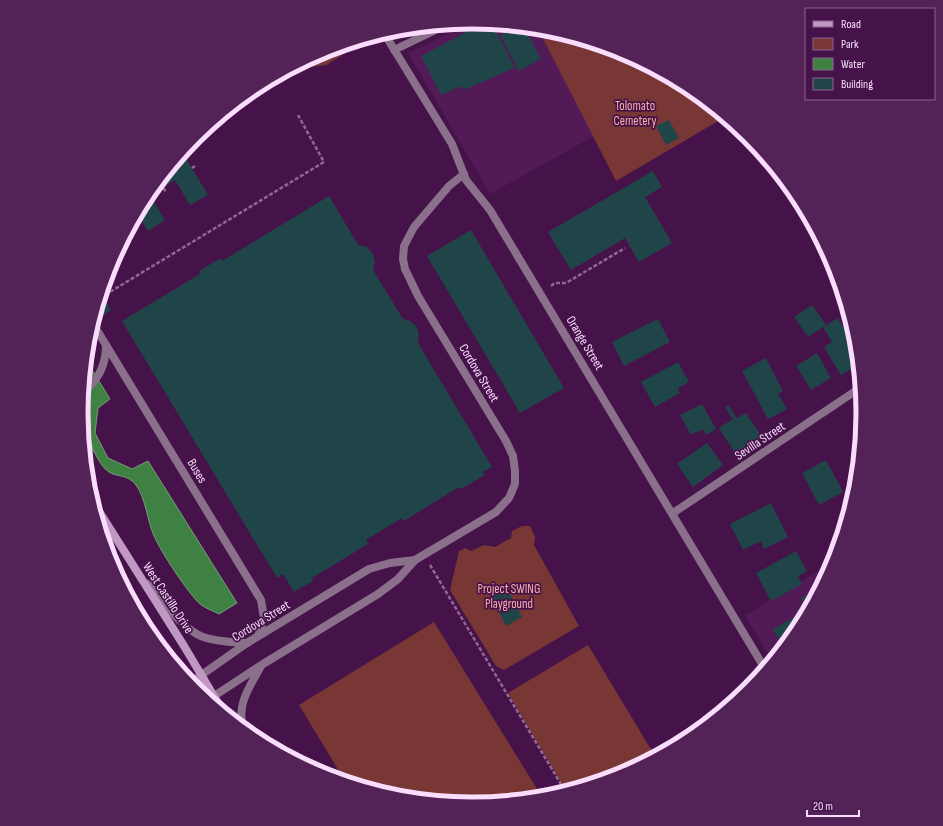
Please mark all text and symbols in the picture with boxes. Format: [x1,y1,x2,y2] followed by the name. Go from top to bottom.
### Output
[805,8,935,100] legend
[841,17,861,32] text: Road
[841,37,859,52] text: Park
[841,57,865,72] text: Water
[841,77,873,92] text: Building
[614,98,656,129] park label: Tolomato Cemetery
[563,313,607,373] street label: Orange Street
[455,341,503,405] street label: Cordova Street
[732,418,788,464] street label: Sevilla Street
[184,456,211,486] street label: Buses
[139,560,197,636] street label: West Castillo Drive
[478,581,540,612] park label: Project SWING Playground
[229,597,293,645] street label: Cordova Street
[807,792,859,818] scale bar
[813,799,833,814] text: 20 m

